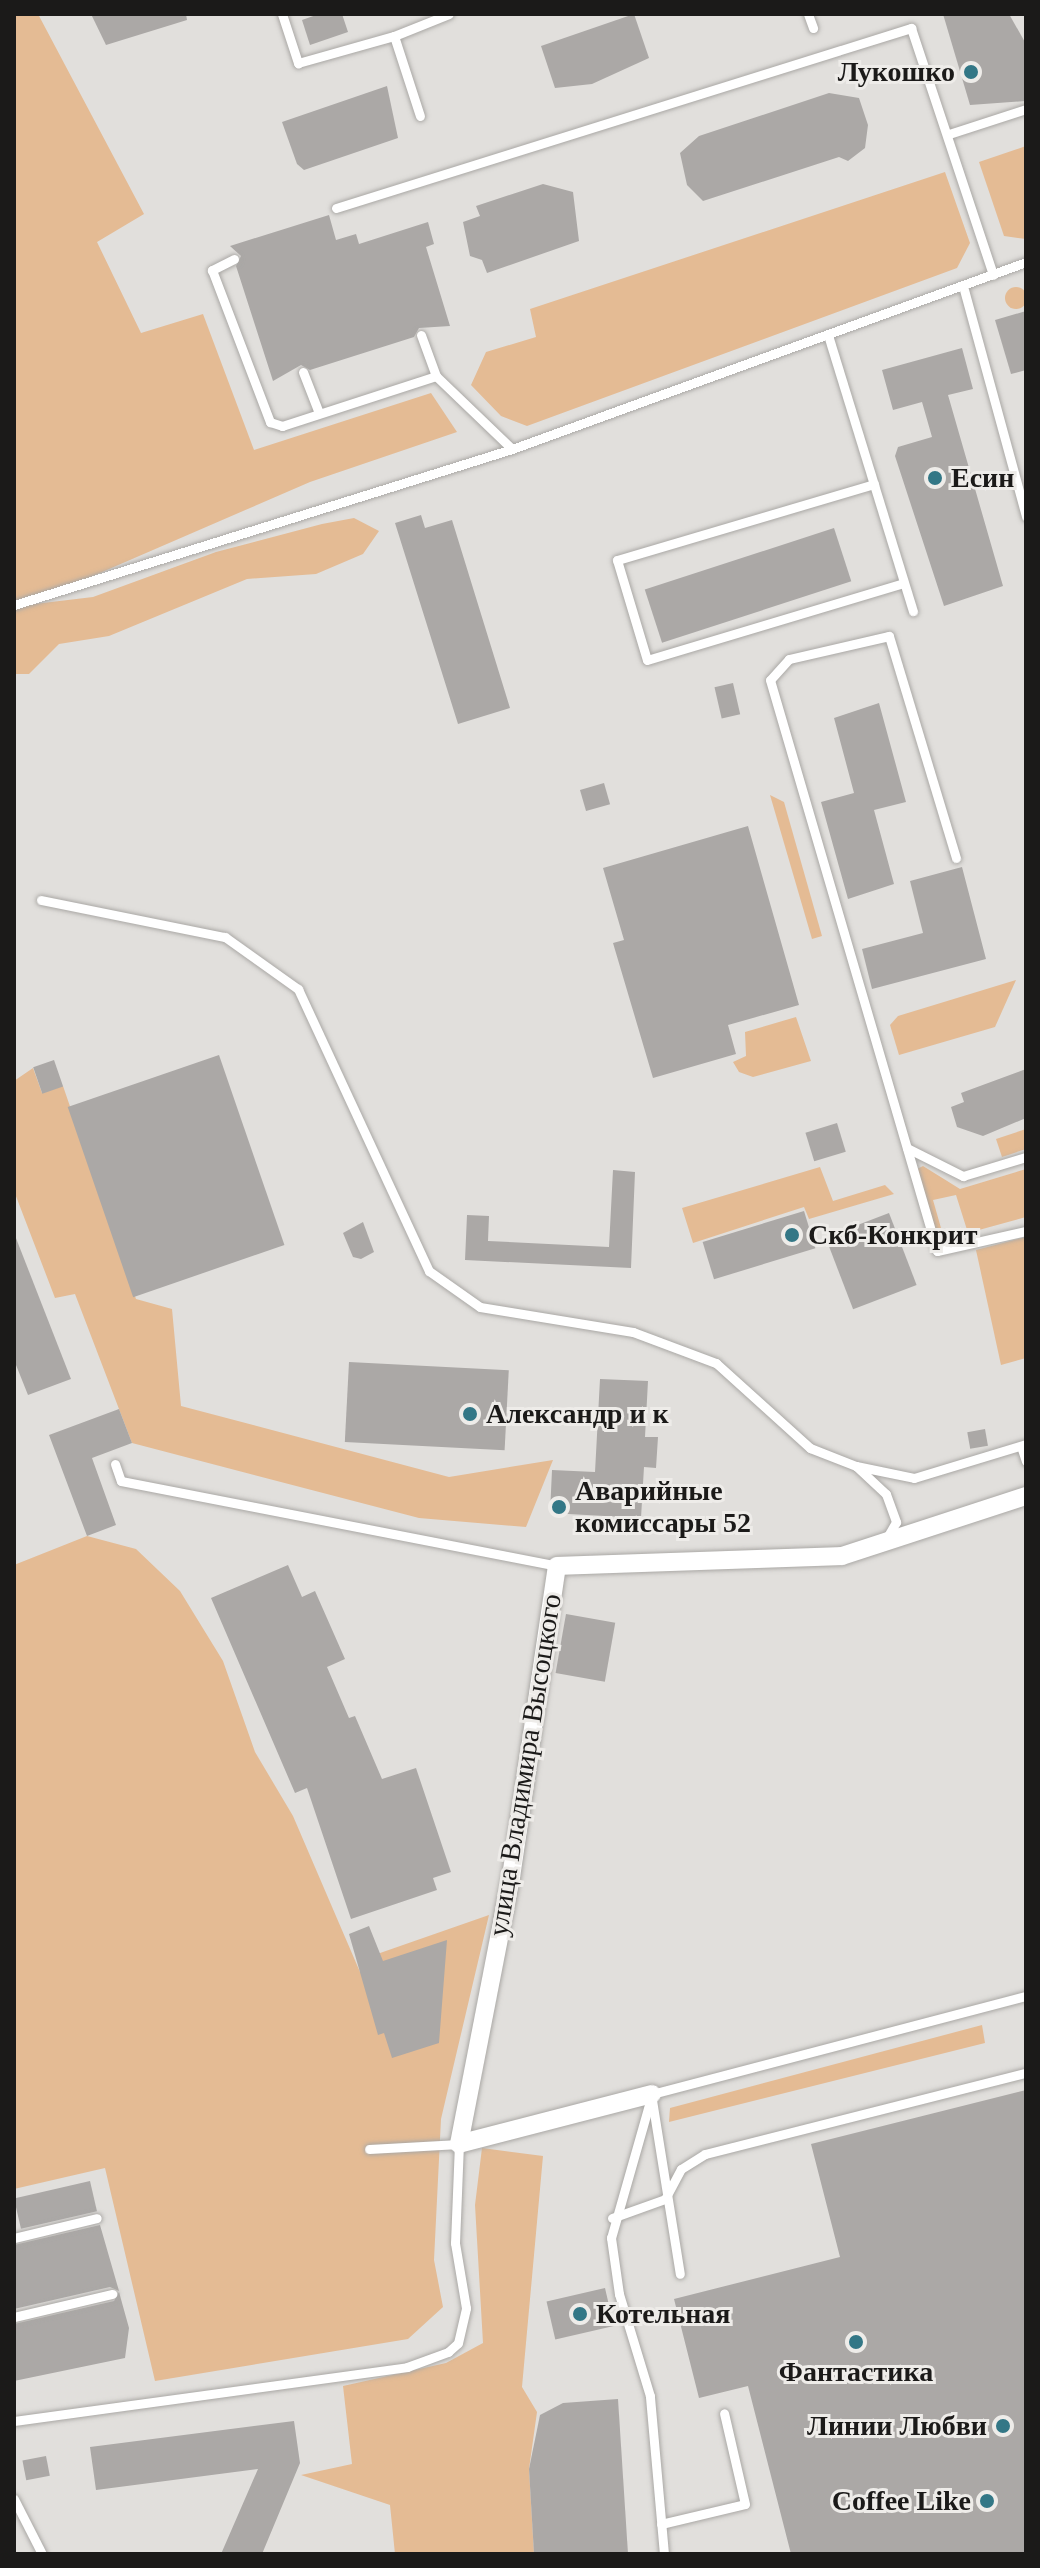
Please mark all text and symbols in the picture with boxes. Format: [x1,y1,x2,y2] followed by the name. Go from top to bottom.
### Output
[838,55,955,89] place label: Лукошко
[962,63,980,81] marker: Лукошко
[951,461,1014,495] place label: Есин
[926,469,944,487] marker: Есин
[808,1218,978,1252] place label: Скб-Конкрит
[783,1226,801,1244] marker: Скб-Конкрит
[486,1397,669,1431] place label: Александр и к
[461,1405,479,1423] marker: Александр и к
[575,1474,751,1540] place label: Аварийные комиссары 52
[550,1498,568,1516] marker: Аварийные комиссары 52
[481,1591,569,1939] street label: улица Владимира Высоцкого
[596,2297,731,2331] place label: Котельная
[571,2305,589,2323] marker: Котельная
[847,2333,865,2351] marker: Фантастика
[779,2355,933,2389] place label: Фантастика
[807,2409,987,2443] place label: Линии Любви
[994,2417,1012,2435] marker: Линии Любви
[832,2484,971,2518] place label: Coffee Like
[978,2492,996,2510] marker: Coffee Like

